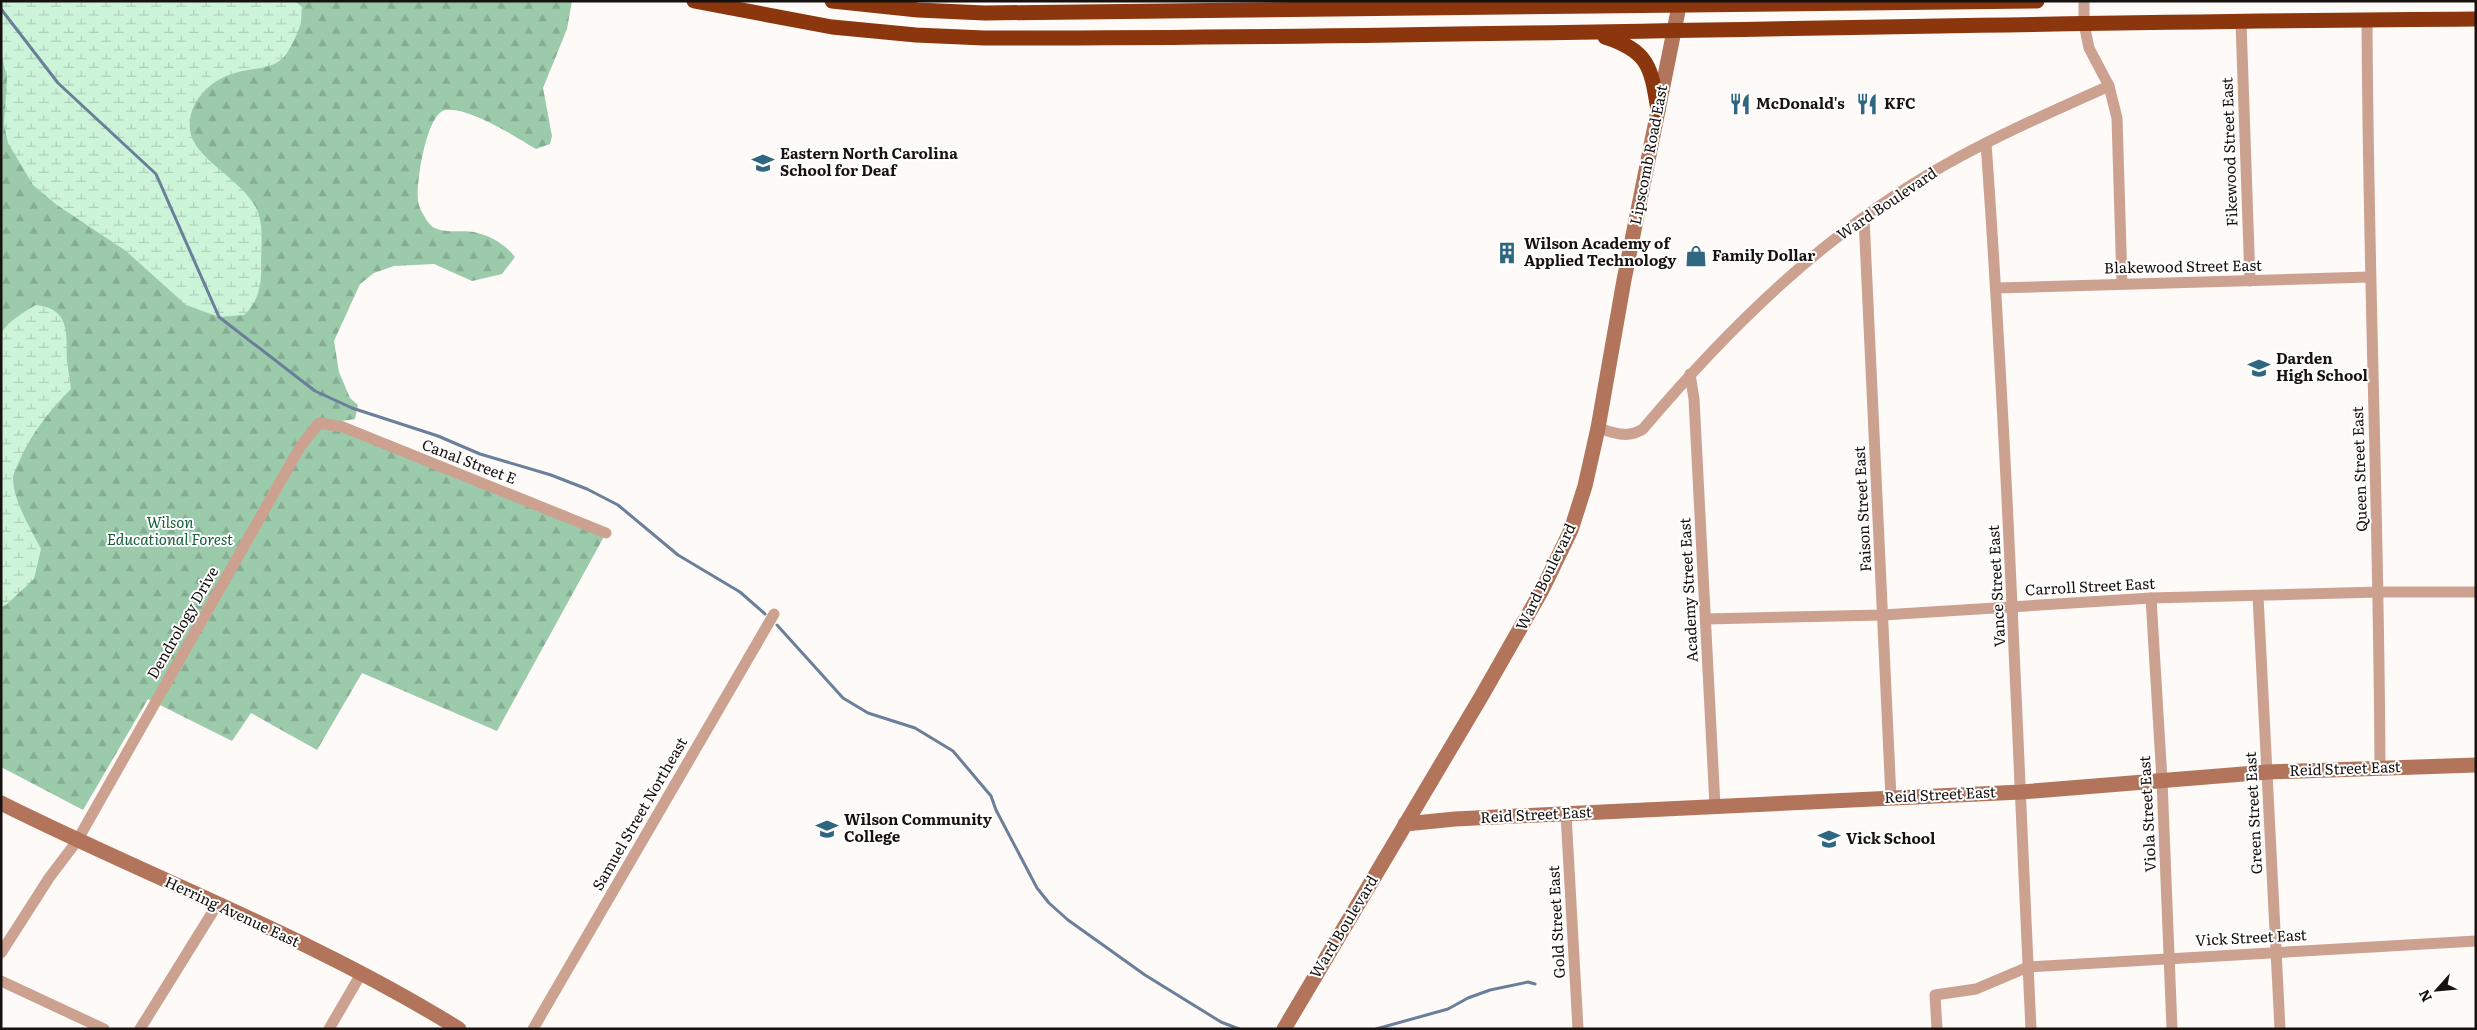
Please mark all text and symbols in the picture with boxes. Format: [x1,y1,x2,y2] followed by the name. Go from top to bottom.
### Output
[2214,77,2243,227] street label: Fikewood Street East
[1623,83,1672,227] street label: Lipscomb Road East
[1727,91,1753,117] restaurant icon: McDonald's
[1756,91,1845,114] place label: McDonald's
[1854,91,1880,117] restaurant icon: KFC
[1884,91,1916,114] place label: KFC
[780,141,958,181] place label: Eastern North Carolina School for Deaf
[750,150,776,176] school or university icon: Eastern North Carolina School for Deaf
[1831,161,1941,245] street label: Ward Boulevard
[1524,231,1677,271] place label: Wilson Academy of Applied Technology
[1494,240,1520,266] building icon: Wilson Academy of Applied Technology
[1683,243,1709,269] shop icon: Family Dollar
[1712,243,1815,266] place label: Family Dollar
[2104,253,2262,278] street label: Blakewood Street East
[2276,346,2369,386] place label: Darden High School
[2246,355,2272,381] school or university icon: Darden High School
[2345,406,2372,532] street label: Queen Street East
[419,432,520,489] street label: Canal Street E
[1847,445,1876,573] street label: Faison Street East
[107,510,233,550] park label: Wilson Educational Forest
[1672,517,1703,663] street label: Academy Street East
[1509,519,1581,634] street label: Ward Boulevard
[1981,525,2010,648] street label: Vance Street East
[140,561,223,683] street label: Dendrology Drive
[2024,571,2155,600] street label: Carroll Street East
[585,732,692,894] street label: Samuel Street Northeast
[2238,751,2267,875] street label: Green Street East
[2289,754,2401,781] street label: Reid Street East
[2132,755,2161,873] street label: Viola Street East
[1884,779,1996,808] street label: Reid Street East
[1480,799,1592,828] street label: Reid Street East
[844,807,993,847] place label: Wilson Community College
[814,816,840,842] school or university icon: Wilson Community College
[1816,826,1842,852] school or university icon: Vick School
[1846,826,1936,849] place label: Vick School
[1541,865,1570,979] street label: Gold Street East
[161,869,304,952] street label: Herring Avenue East
[1303,870,1383,982] street label: Ward Boulevard
[2195,922,2307,951] street label: Vick Street East
[2412,965,2462,1015] north arrow
[2413,986,2436,1006] text: N

